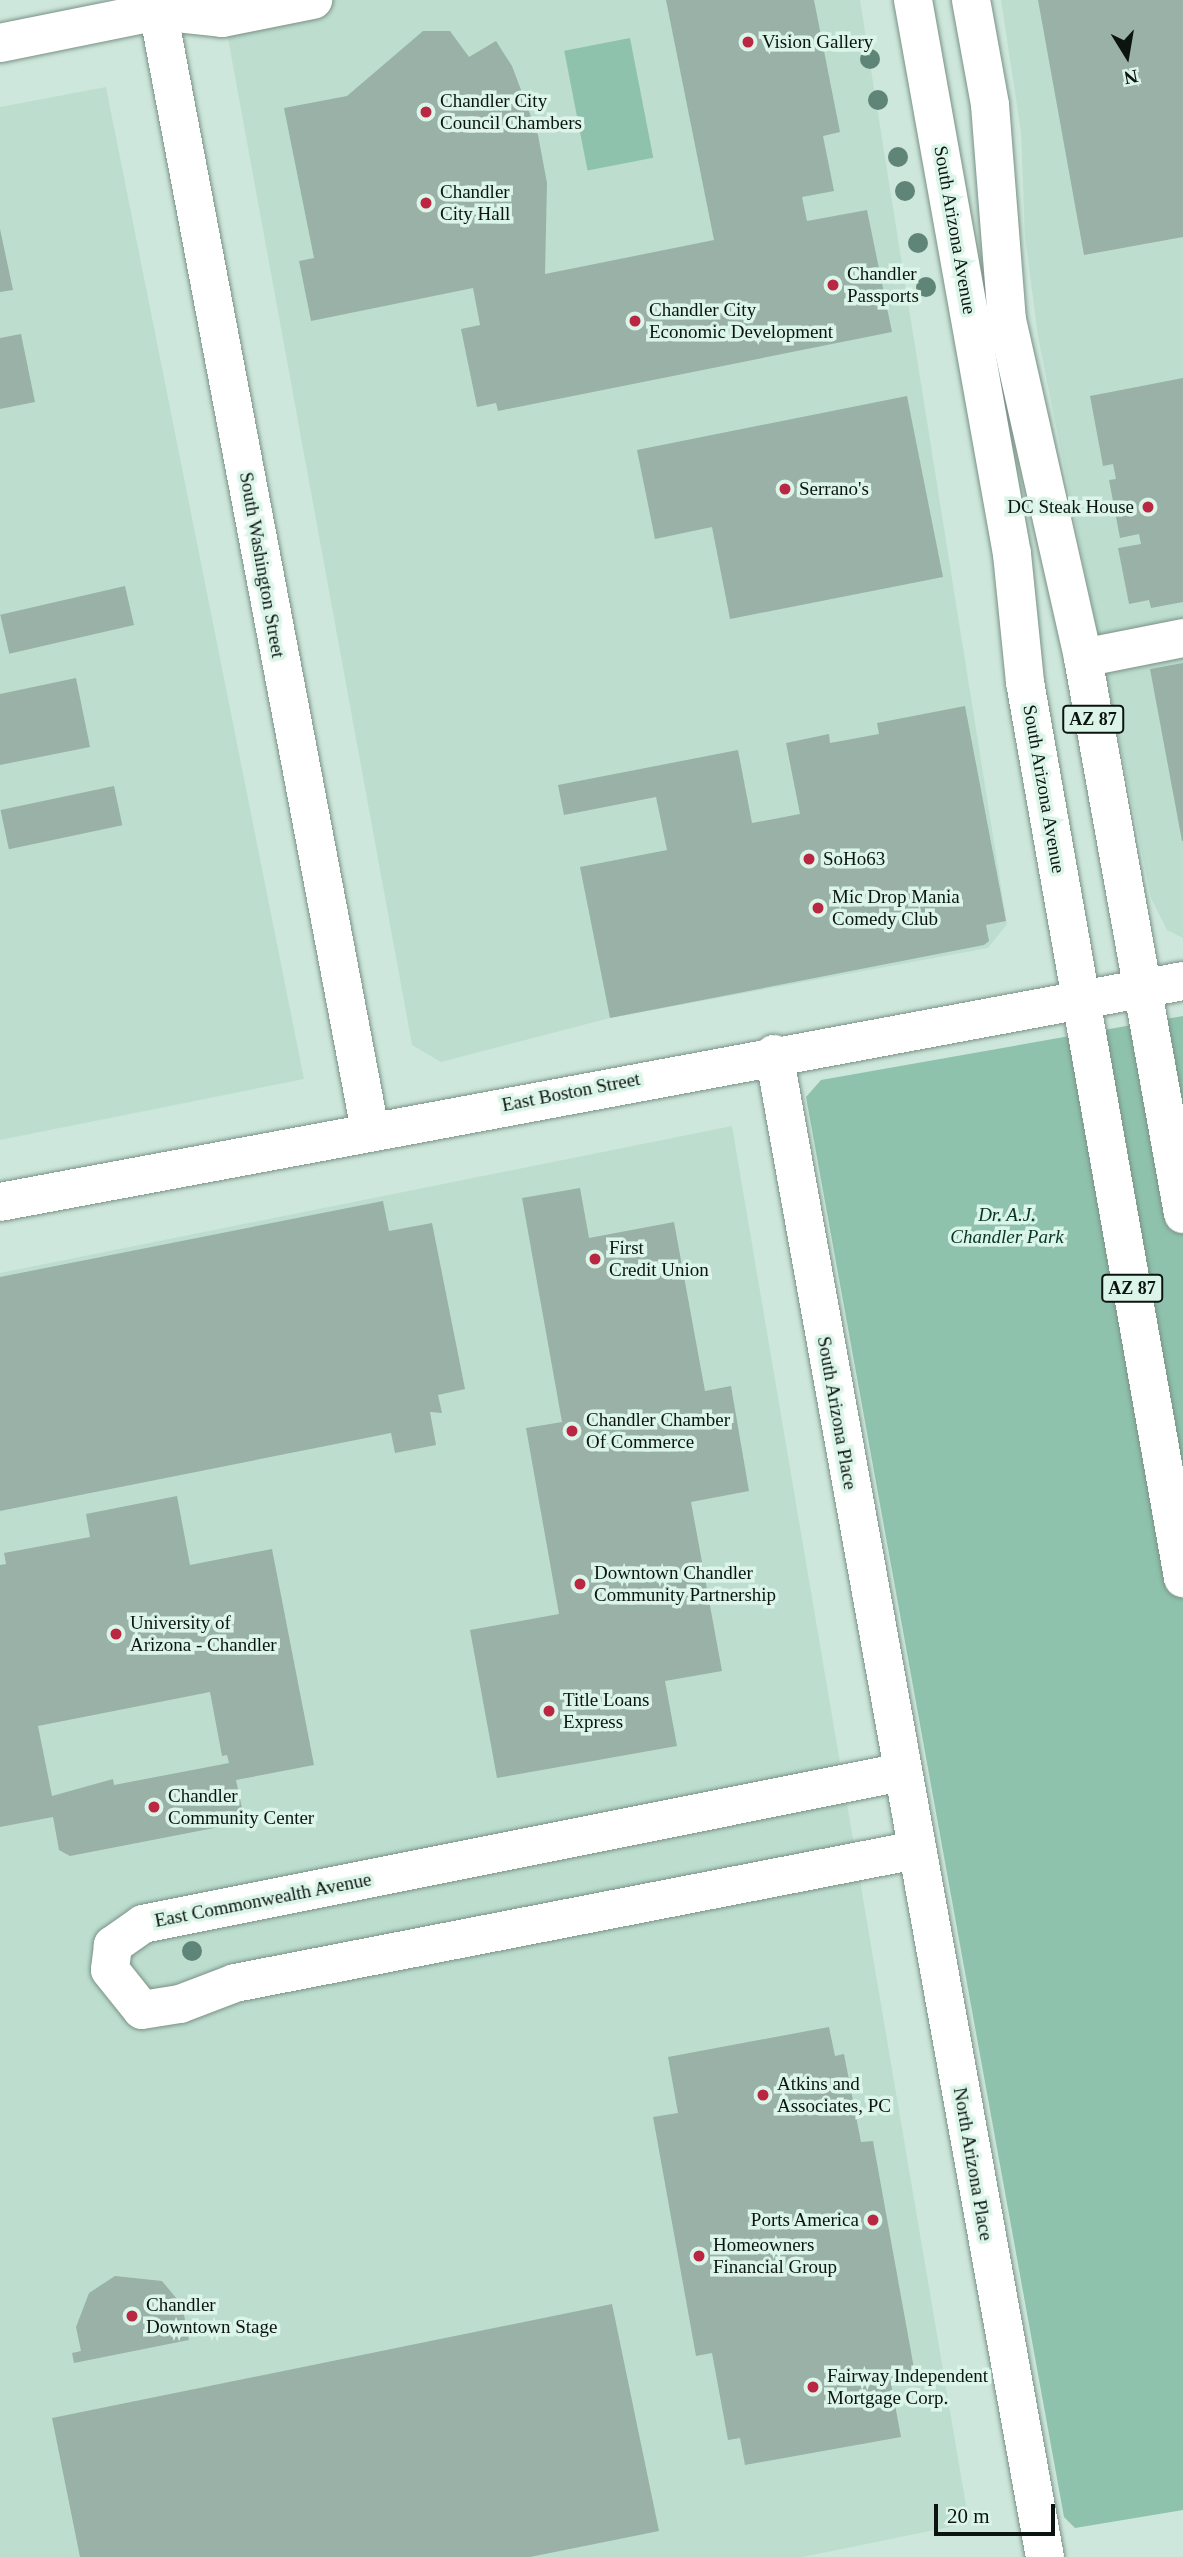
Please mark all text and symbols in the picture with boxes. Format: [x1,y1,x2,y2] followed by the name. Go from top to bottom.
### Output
[1092,21,1162,91] north arrow
[762,31,873,53] place label: Vision Gallery
[740,34,756,50] marker: Vision Gallery
[1122,65,1140,89] text: N
[440,90,582,134] place label: Chandler City Council Chambers
[418,104,434,120] marker: Chandler City Council Chambers
[929,143,981,317] street label: South Arizona Avenue
[440,181,510,225] place label: Chandler City Hall
[418,195,434,211] marker: Chandler City Hall
[847,263,919,307] place label: Chandler Passports
[825,277,841,293] marker: Chandler Passports
[649,299,833,343] place label: Chandler City Economic Development
[627,313,643,329] marker: Chandler City Economic Development
[234,470,290,660] street label: South Washington Street
[799,478,869,500] place label: Serrano's
[777,481,793,497] marker: Serrano's
[1007,496,1134,518] place label: DC Steak House
[1140,499,1156,515] marker: DC Steak House
[1018,702,1070,876] street label: South Arizona Avenue
[1062,704,1124,734] road number: AZ 87
[823,848,885,870] place label: SoHo63
[801,851,817,867] marker: SoHo63
[832,886,960,930] place label: Mic Drop Mania Comedy Club
[810,900,826,916] marker: Mic Drop Mania Comedy Club
[500,1067,642,1117] street label: East Boston Street
[950,1204,1064,1248] park label: Dr. A.J. Chandler Park
[609,1237,709,1281] place label: First Credit Union
[587,1251,603,1267] marker: First Credit Union
[1100,1274,1164,1302] road number: AZ 87
[812,1334,862,1492] street label: South Arizona Place
[586,1409,730,1453] place label: Chandler Chamber Of Commerce
[564,1423,580,1439] marker: Chandler Chamber Of Commerce
[594,1562,776,1606] place label: Downtown Chandler Community Partnership
[572,1576,588,1592] marker: Downtown Chandler Community Partnership
[130,1612,277,1656] place label: University of Arizona - Chandler
[108,1626,124,1642] marker: University of Arizona - Chandler
[563,1689,649,1733] place label: Title Loans Express
[541,1703,557,1719] marker: Title Loans Express
[168,1785,314,1829] place label: Chandler Community Center
[146,1799,162,1815] marker: Chandler Community Center
[152,1868,374,1932] street label: East Commonwealth Avenue
[777,2073,891,2117] place label: Atkins and Associates, PC
[948,2085,998,2243] street label: North Arizona Place
[755,2087,771,2103] marker: Atkins and Associates, PC
[750,2209,859,2231] place label: Ports America
[865,2212,881,2228] marker: Ports America
[713,2234,837,2278] place label: Homeowners Financial Group
[691,2248,707,2264] marker: Homeowners Financial Group
[146,2294,277,2338] place label: Chandler Downtown Stage
[124,2308,140,2324] marker: Chandler Downtown Stage
[827,2365,988,2409] place label: Fairway Independent Mortgage Corp.
[805,2379,821,2395] marker: Fairway Independent Mortgage Corp.
[938,2490,1059,2534] scale bar
[947,2504,990,2528] text: 20 m

